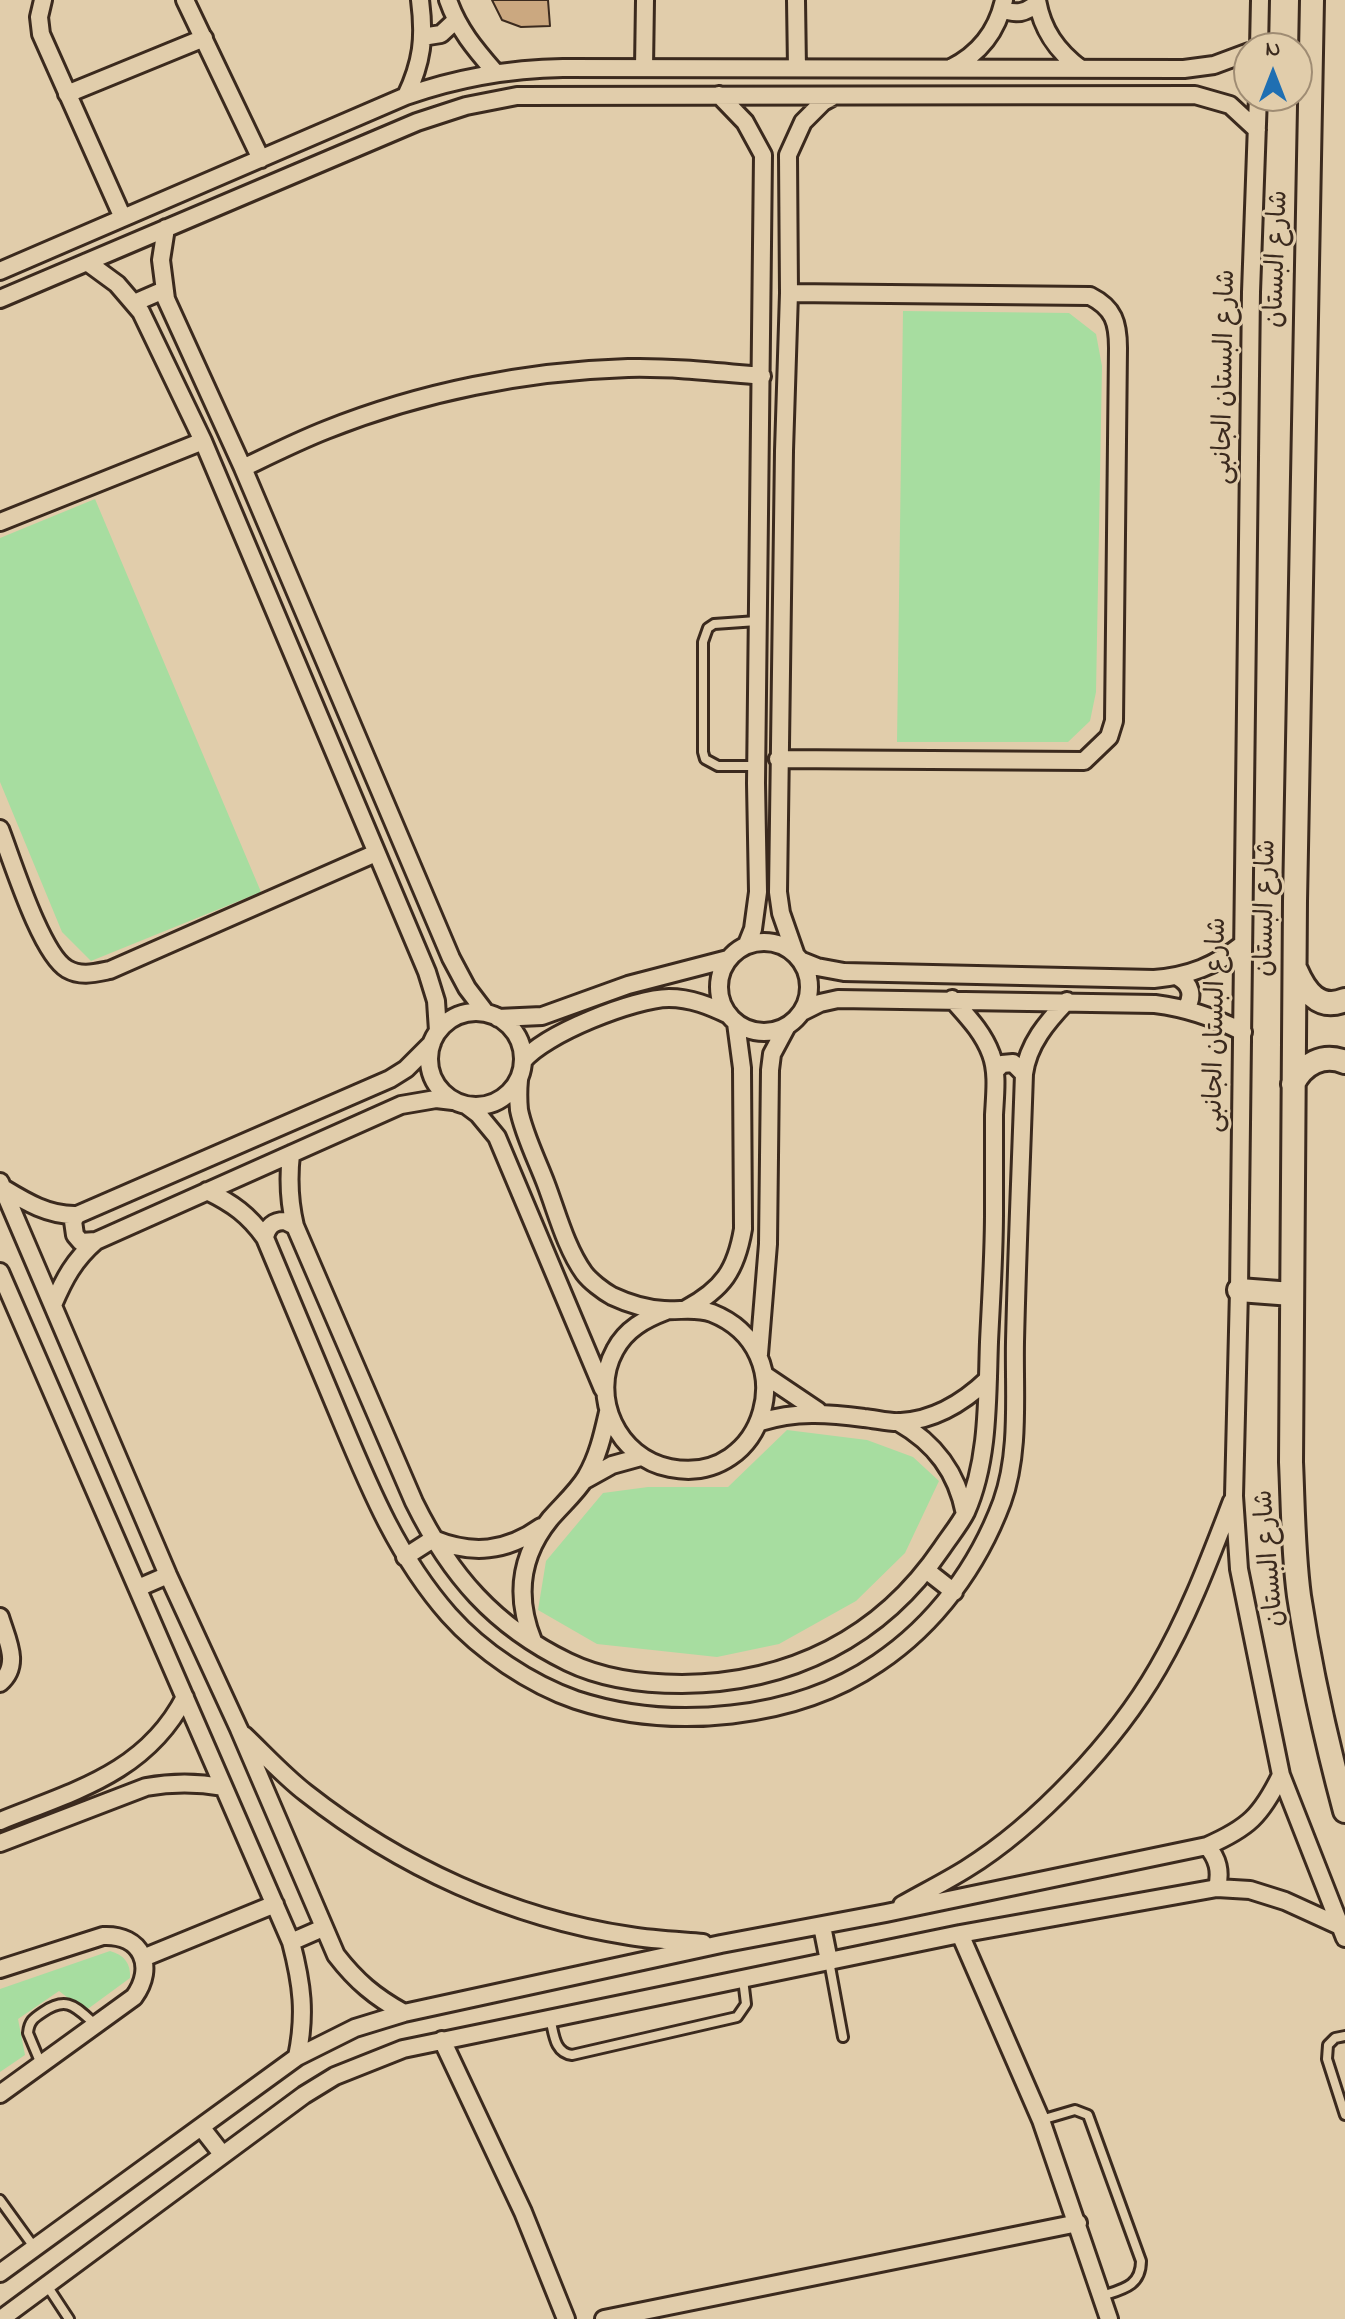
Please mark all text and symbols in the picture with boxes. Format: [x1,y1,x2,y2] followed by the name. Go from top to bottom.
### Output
[1233,32,1313,112] north arrow
[1266,34,1280,66] text: N
[1261,190,1297,328] street label: شارع البستان
[1210,269,1244,485] street label: شارع البستان الجانبى
[1251,839,1285,977] street label: شارع البستان
[1201,917,1235,1133] street label: شارع البستان الجانبى
[1250,1488,1294,1628] street label: شارع البستان

